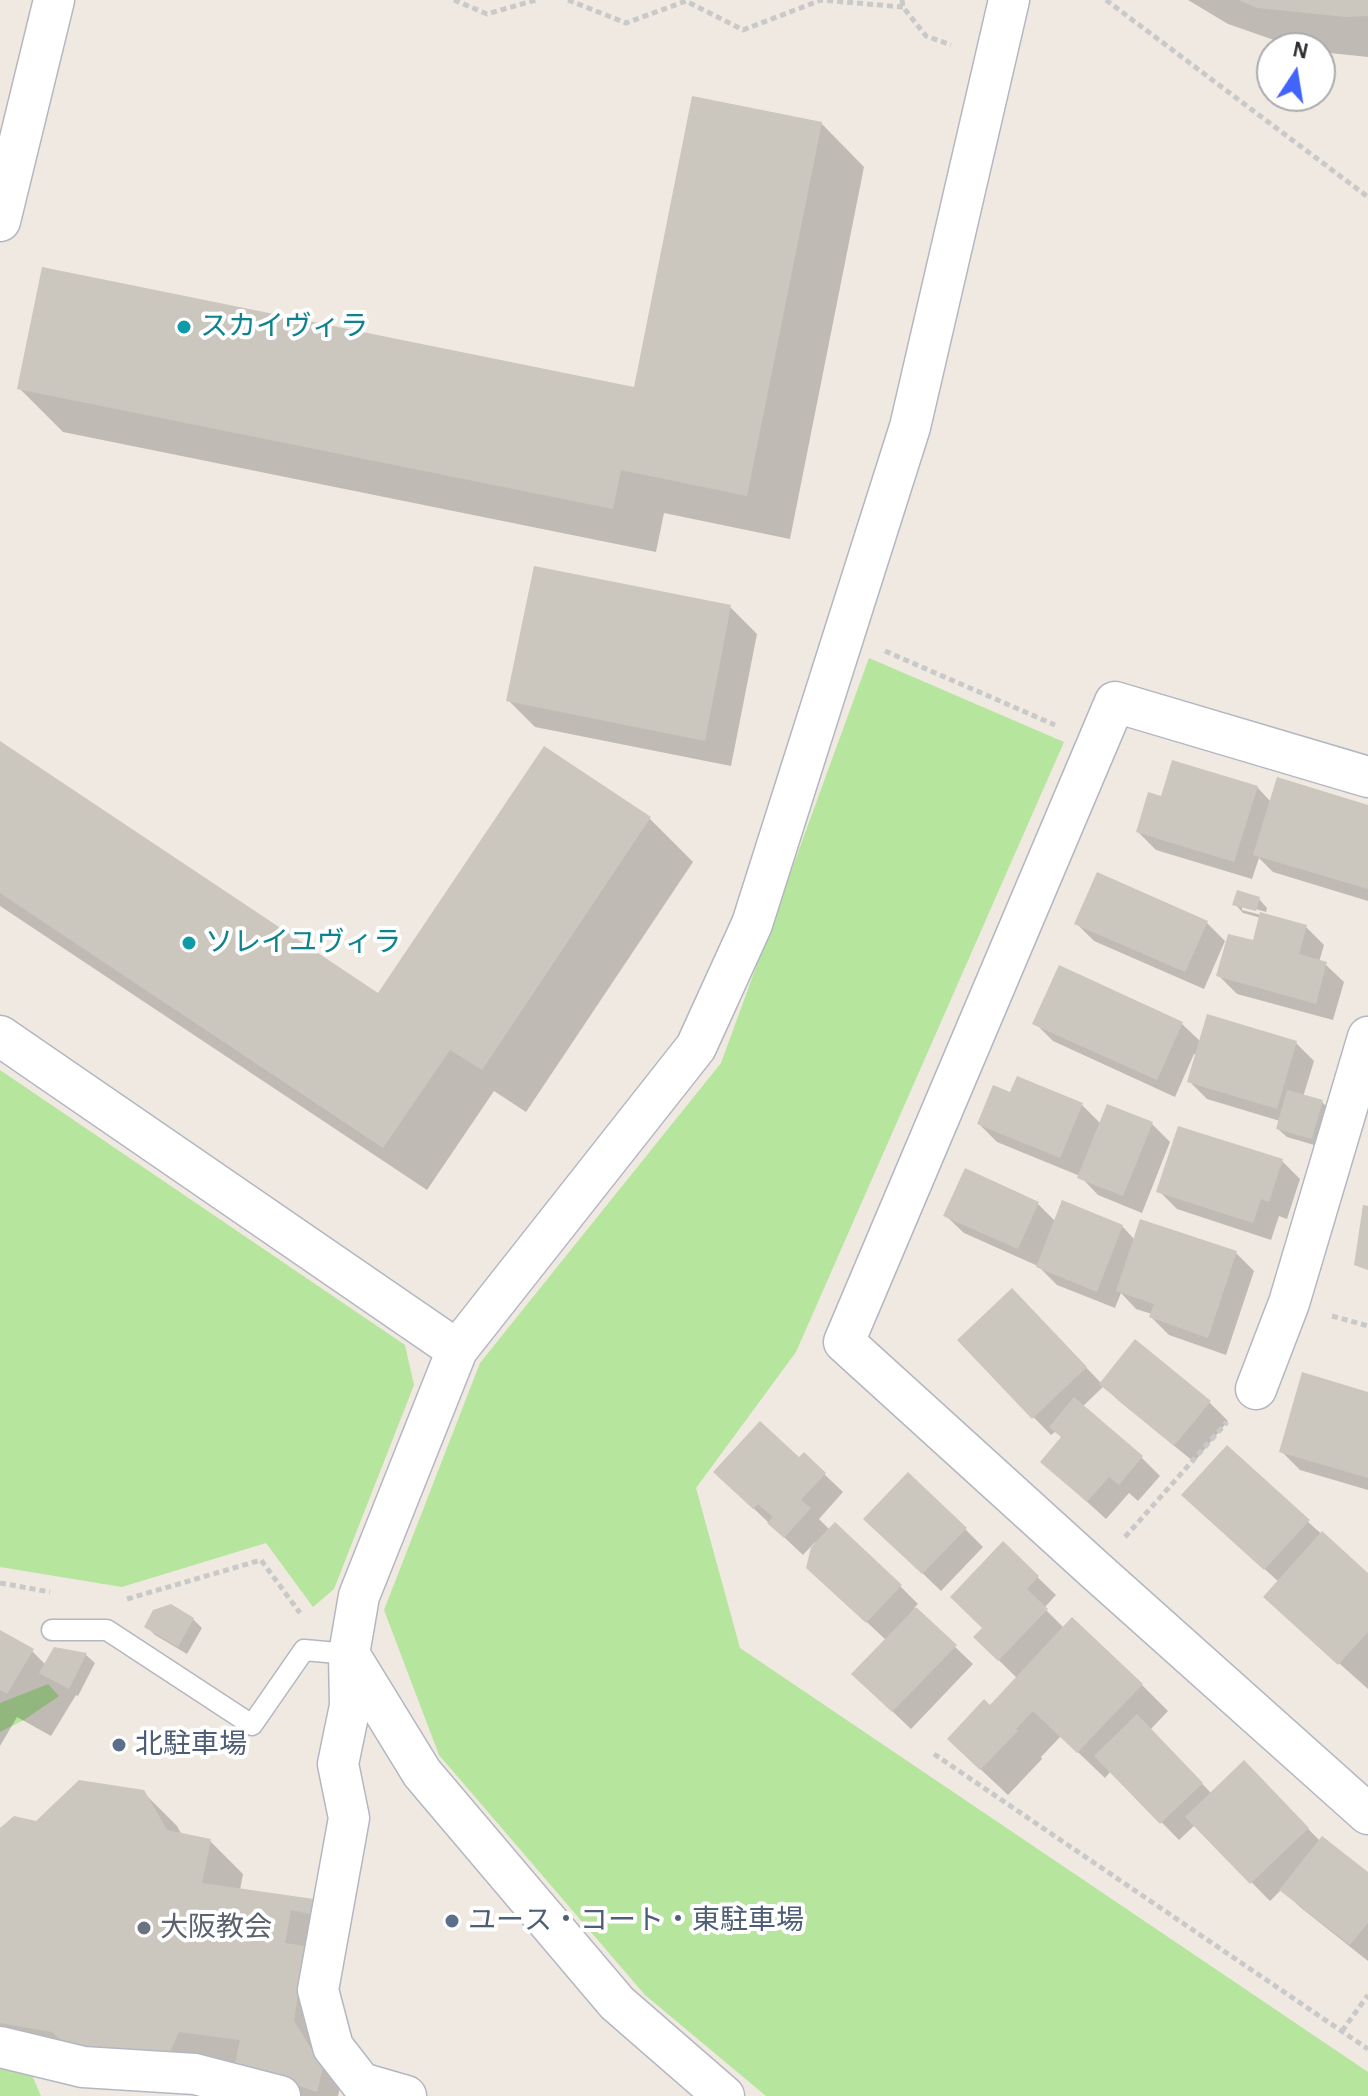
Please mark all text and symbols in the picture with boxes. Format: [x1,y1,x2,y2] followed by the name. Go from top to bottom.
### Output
[1256,32,1336,112] north arrow
[1291,38,1310,63] text: N
[200,310,368,344] place label: スカイヴィラ
[175,318,193,336] marker: スカイヴィラ
[205,926,401,960] place label: ソレイユヴィラ
[180,934,198,952] marker: ソレイユヴィラ
[135,1728,247,1762] place label: 北駐車場
[110,1736,128,1754] marker: 北駐車場
[468,1904,804,1938] place label: ユース・コート・東駐車場
[160,1911,272,1945] place label: 大阪教会
[443,1912,461,1930] marker: ユース・コート・東駐車場
[135,1919,153,1937] marker: 大阪教会

